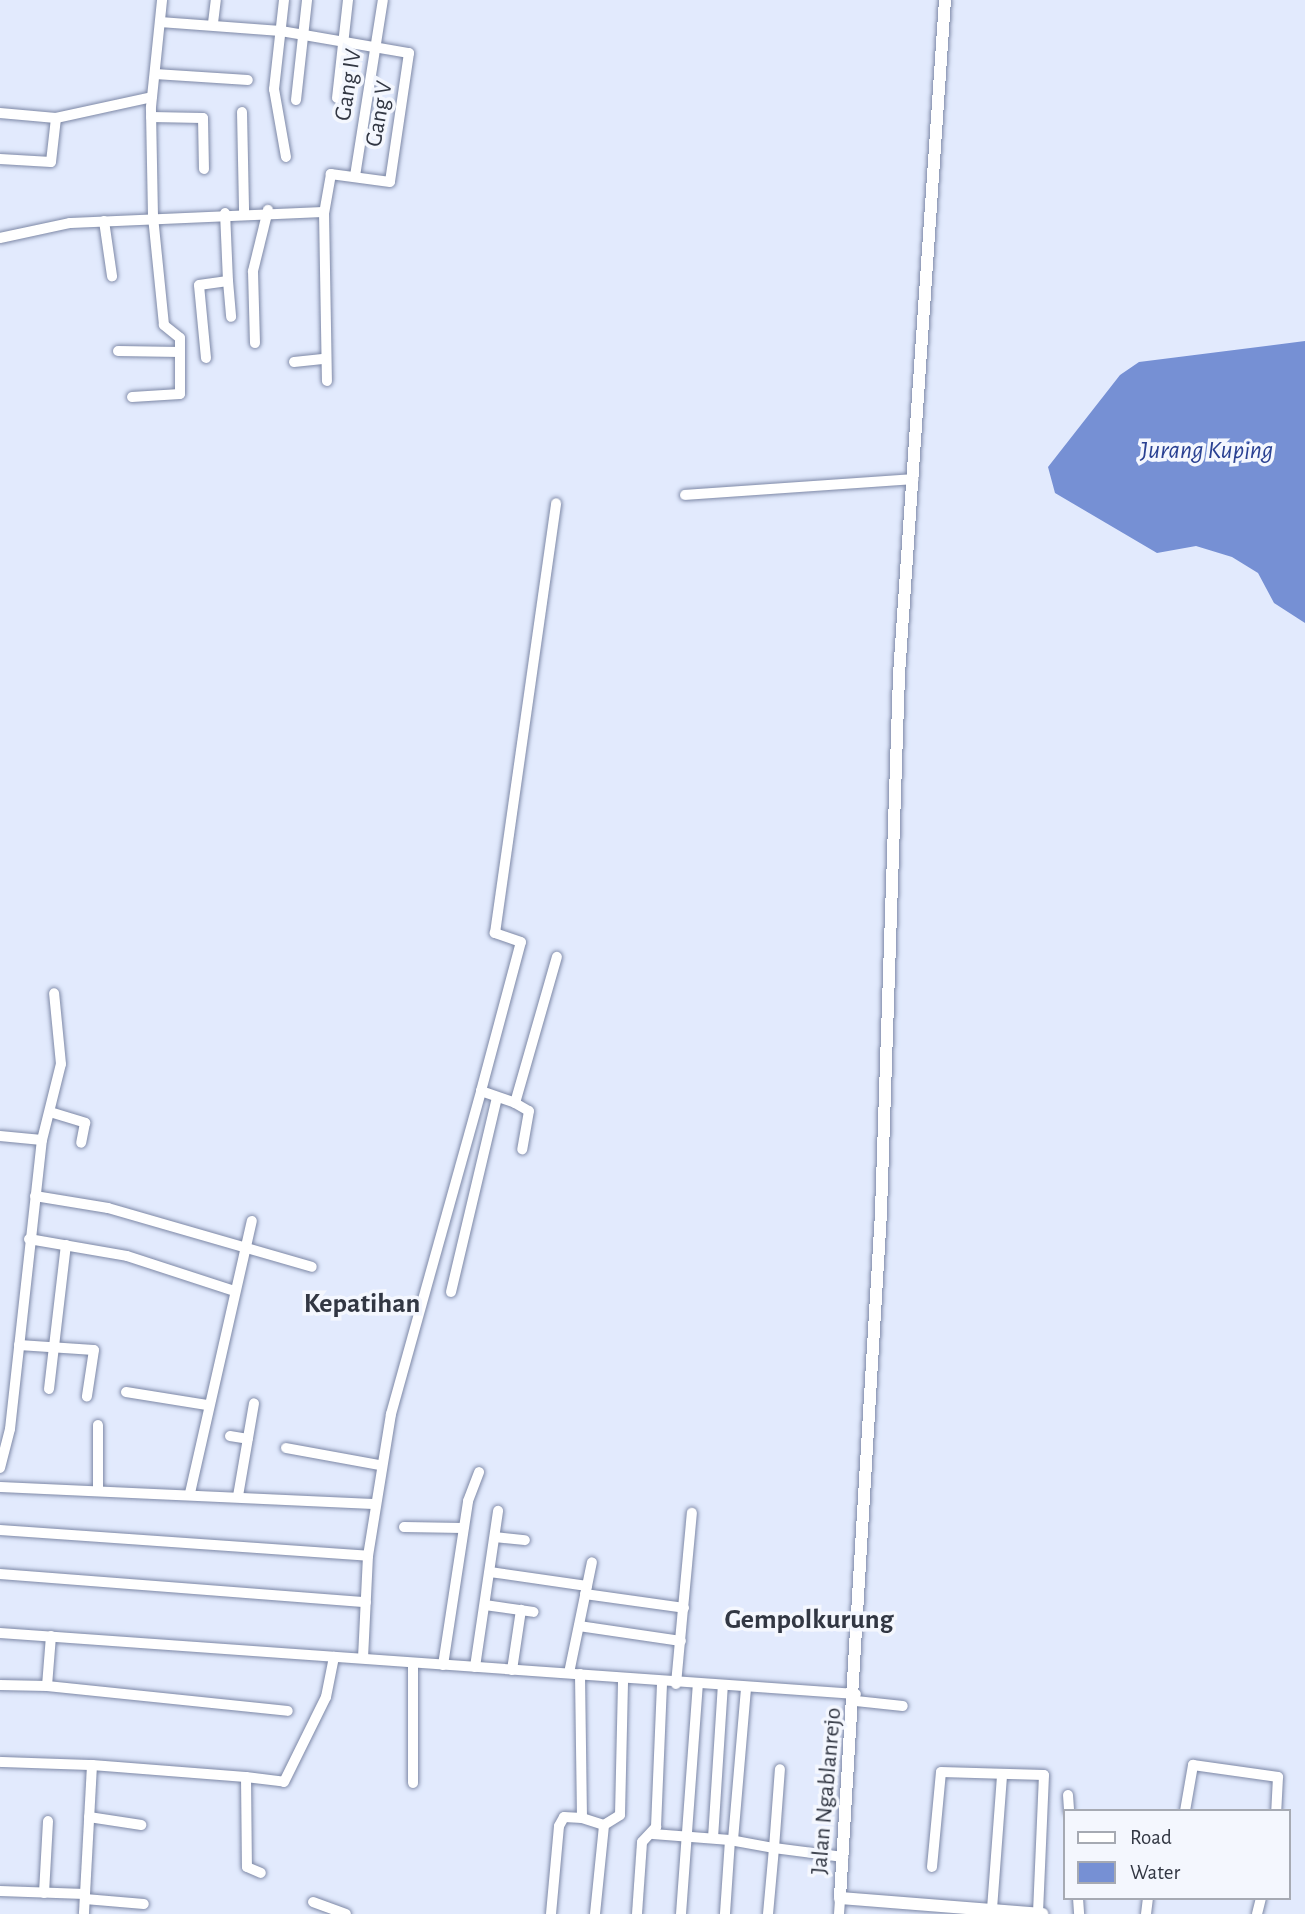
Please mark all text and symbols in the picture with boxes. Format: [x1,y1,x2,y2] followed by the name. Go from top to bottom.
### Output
[329,47,369,123] street label: Gang IV
[360,79,400,149] street label: Gang V
[1141,435,1273,467] water label: Jurang Kuping
[304,1287,420,1321] district label: Kepatihan
[724,1603,894,1637] district label: Gempolkurung
[805,1706,849,1876] street label: Jalan Ngablanrejo
[1064,1809,1291,1900] legend
[1130,1827,1172,1848] text: Road
[1130,1862,1180,1883] text: Water

